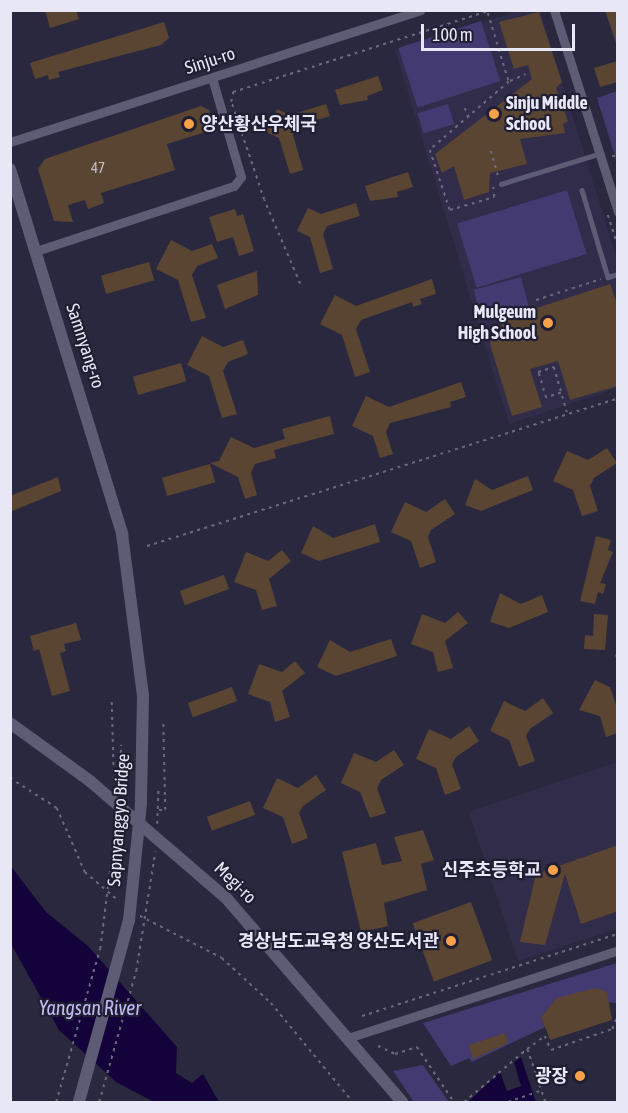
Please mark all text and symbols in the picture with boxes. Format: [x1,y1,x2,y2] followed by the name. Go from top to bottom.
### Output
[424,12,578,50] scale bar
[432,24,473,45] text: 100 m
[182,43,238,79] street label: Sinju-ro
[506,93,588,136] place label: Sinju Middle School
[487,107,501,121] marker: Sinju Middle School
[201,113,317,135] place label: 양산황산우체국
[182,117,196,131] marker: 양산황산우체국
[91,159,105,177] house number: 47
[61,301,109,391] street label: Samnyang-ro
[458,302,536,344] place label: Mulgeum High School
[541,316,555,330] marker: Mulgeum High School
[104,753,134,887] street label: Sapnyanggyo Bridge
[209,858,261,908] street label: Megi-ro
[442,859,541,881] place label: 신주초등학교
[546,863,560,877] marker: 신주초등학교
[238,930,439,952] place label: 경상남도교육청 양산도서관
[444,934,458,948] marker: 경상남도교육청 양산도서관
[39,995,141,1019] water label: Yangsan River
[535,1065,568,1087] place label: 광장
[573,1069,587,1083] marker: 광장

